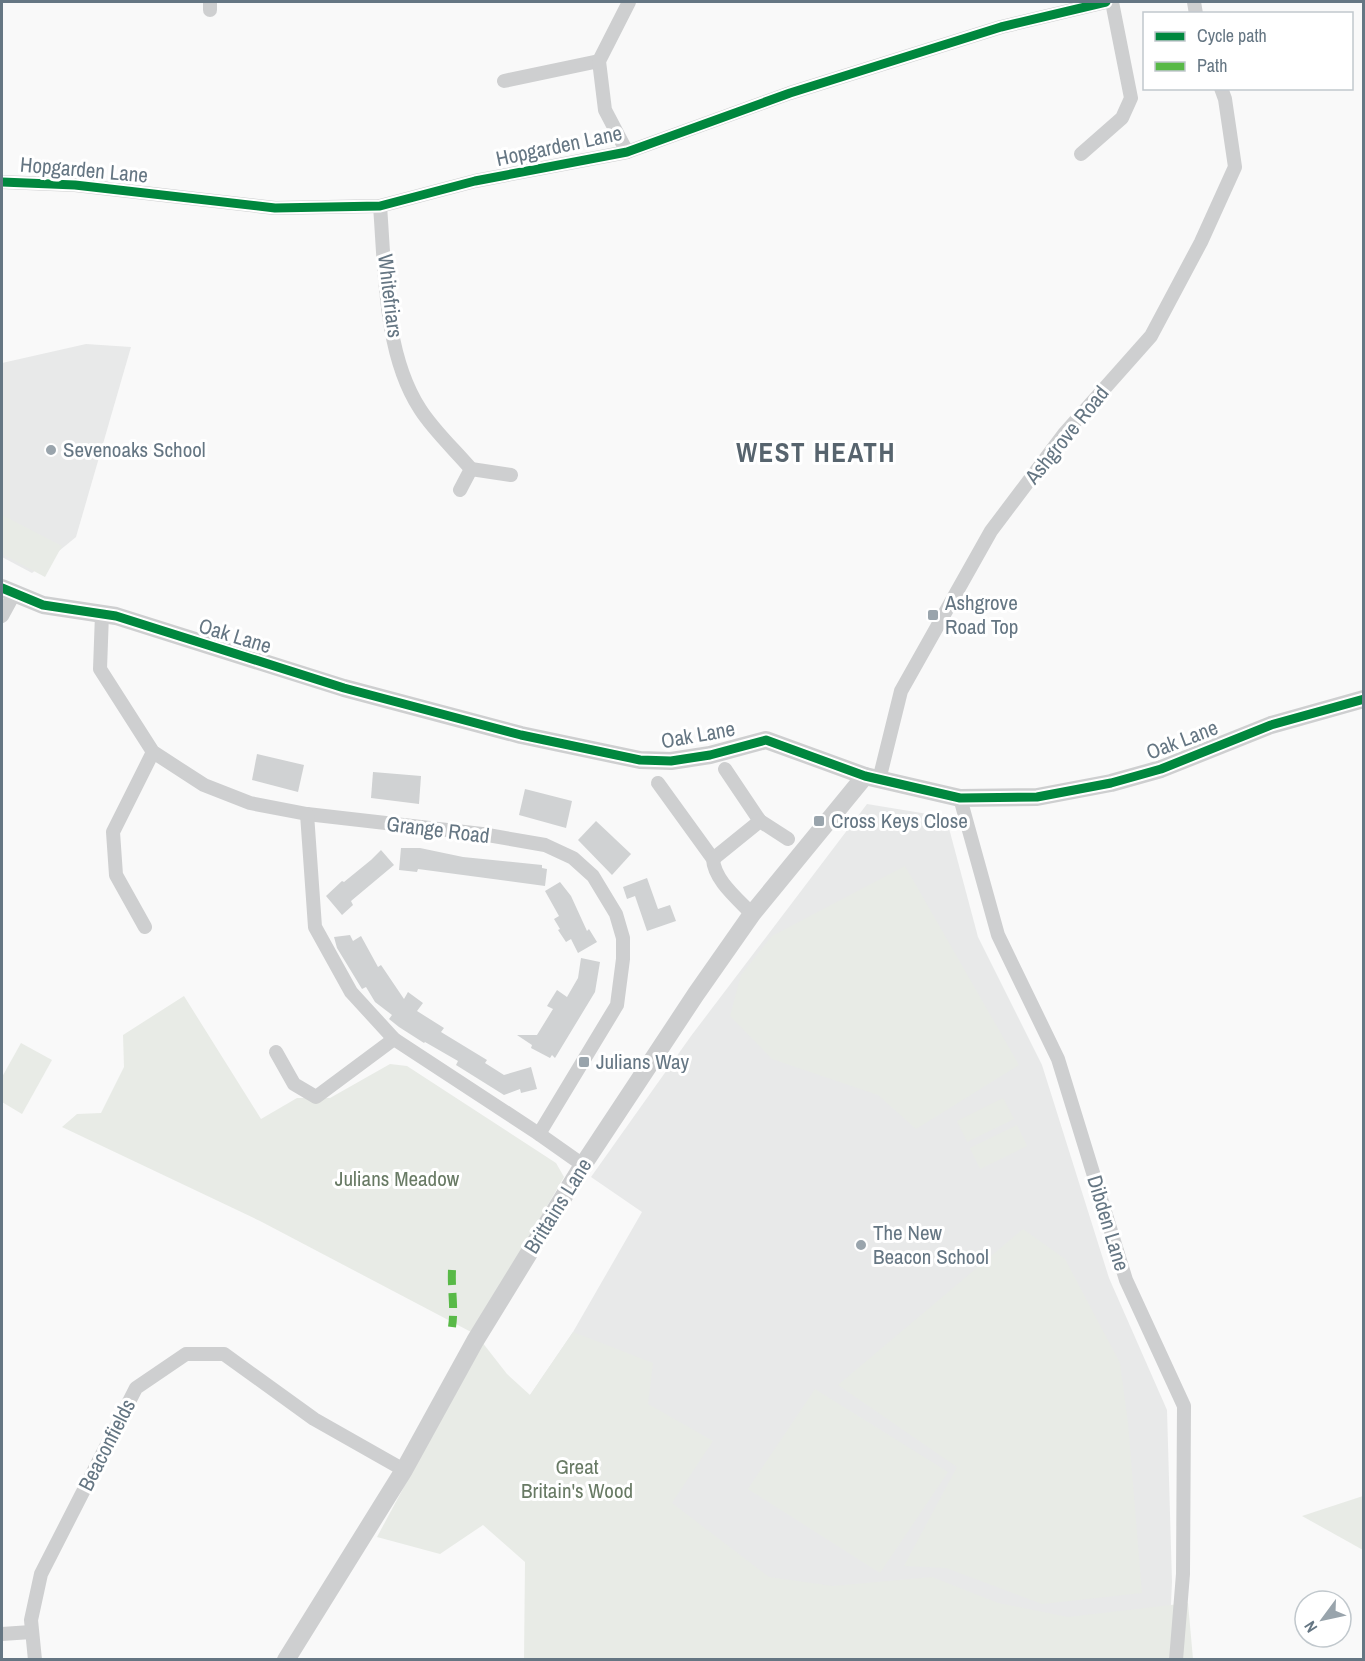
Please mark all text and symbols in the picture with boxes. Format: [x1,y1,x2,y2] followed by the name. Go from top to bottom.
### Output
[1143,12,1353,90] legend
[1197,23,1267,48] text: Cycle path
[1197,53,1227,78] text: Path
[493,118,625,173] street label: Hopgarden Lane
[19,149,149,190] street label: Hopgarden Lane
[371,252,410,340] street label: Whitefriars
[1017,379,1115,491] street label: Ashgrove Road
[736,434,896,470] district label: WEST HEATH
[63,435,206,464] place label: Sevenoaks School
[44,443,58,457] marker: Sevenoaks School
[944,588,1018,641] place label: Ashgrove Road Top
[926,608,940,622] marker: Ashgrove Road Top
[195,611,275,660] street label: Oak Lane
[1142,713,1222,766] street label: Oak Lane
[659,714,737,755] street label: Oak Lane
[831,806,968,835] place label: Cross Keys Close
[385,809,491,850] street label: Grange Road
[812,814,826,828] marker: Cross Keys Close
[596,1047,690,1076] place label: Julians Way
[577,1055,591,1069] marker: Julians Way
[517,1153,598,1259] street label: Brittains Lane
[335,1164,460,1193] park label: Julians Meadow
[1080,1171,1137,1274] street label: Dibden Lane
[873,1218,989,1271] place label: The New Beacon School
[854,1238,868,1252] marker: The New Beacon School
[71,1394,142,1496] street label: Beaconfields
[521,1452,633,1505] park label: Great Britain's Wood
[1293,1589,1353,1649] north arrow
[1299,1617,1322,1637] text: N

